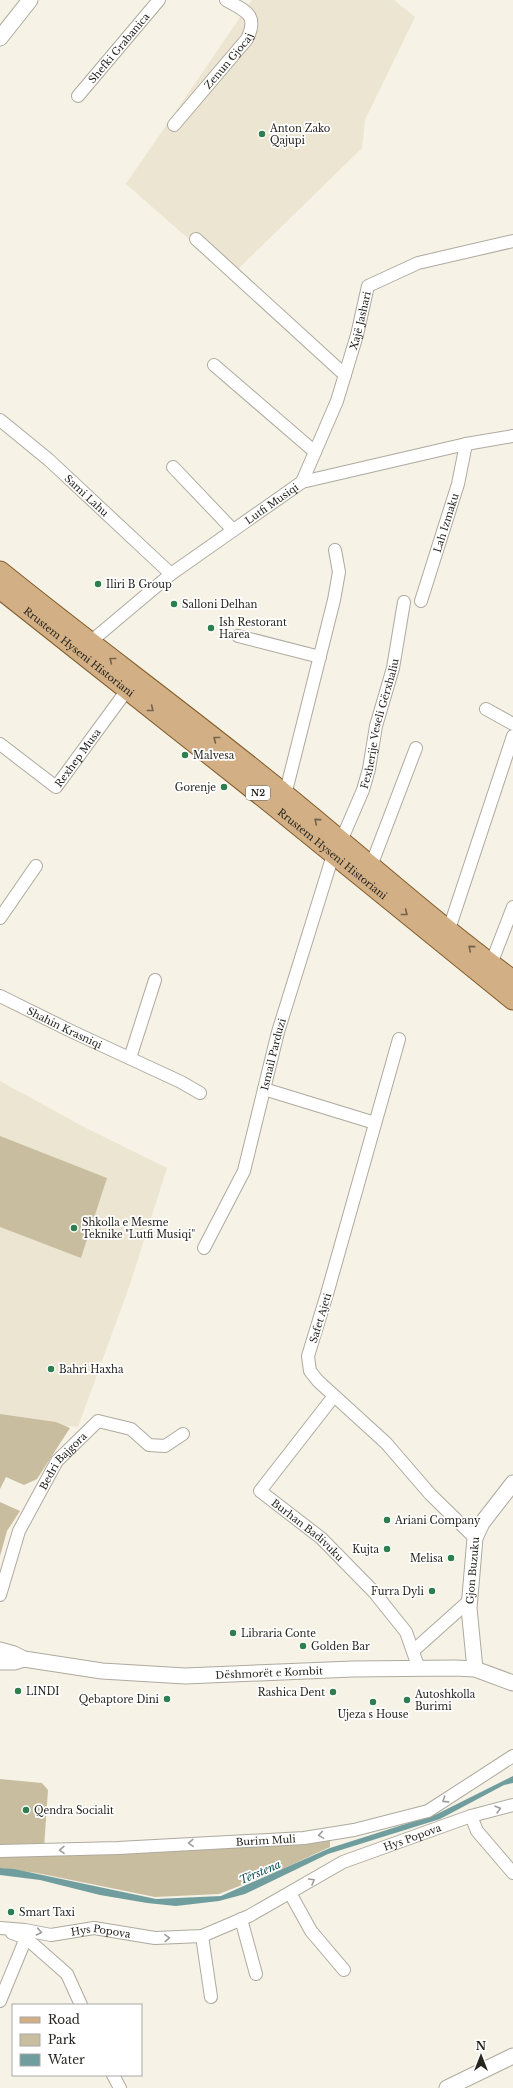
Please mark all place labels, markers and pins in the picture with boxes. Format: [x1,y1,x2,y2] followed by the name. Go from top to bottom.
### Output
[269,122,331,147] place label: Anton Zako Qajupi
[257,129,267,139] marker: Anton Zako Qajupi
[106,578,172,591] place label: Iliri B Group
[93,579,103,589] marker: Iliri B Group
[182,598,257,611] place label: Salloni Delhan
[169,599,179,609] marker: Salloni Delhan
[219,616,287,641] place label: Ish Restorant Harea
[206,623,216,633] marker: Ish Restorant Harea
[193,749,235,762] place label: Malvesa
[180,750,190,760] marker: Malvesa
[175,781,216,794] place label: Gorenje
[219,782,229,792] marker: Gorenje
[82,1216,195,1241] place label: Shkolla e Mesme Teknike "Lutfi Musiqi"
[69,1223,79,1233] marker: Shkolla e Mesme Teknike "Lutfi Musiqi"
[59,1363,124,1376] place label: Bahri Haxha
[46,1364,56,1374] marker: Bahri Haxha
[394,1514,481,1527] place label: Ariani Company
[382,1515,392,1525] marker: Ariani Company
[352,1543,379,1556] place label: Kujta
[382,1544,392,1554] marker: Kujta
[410,1552,443,1565] place label: Melisa
[446,1553,456,1563] marker: Melisa
[371,1585,425,1598] place label: Furra Dyli
[427,1586,437,1596] marker: Furra Dyli
[241,1627,316,1640] place label: Libraria Conte
[228,1628,238,1638] marker: Libraria Conte
[311,1640,370,1653] place label: Golden Bar
[298,1641,308,1651] marker: Golden Bar
[26,1685,59,1698] place label: LINDI
[13,1686,23,1696] marker: LINDI
[258,1686,325,1699] place label: Rashica Dent
[328,1687,338,1697] marker: Rashica Dent
[414,1688,476,1713] place label: Autoshkolla Burimi
[79,1693,160,1706] place label: Qebaptore Dini
[162,1694,172,1704] marker: Qebaptore Dini
[402,1695,412,1705] marker: Autoshkolla Burimi
[368,1697,378,1707] marker: Ujeza s House
[337,1708,409,1721] place label: Ujeza s House
[34,1804,114,1817] place label: Qendra Socialit
[21,1805,31,1815] marker: Qendra Socialit
[19,1906,75,1919] place label: Smart Taxi
[6,1907,16,1917] marker: Smart Taxi

